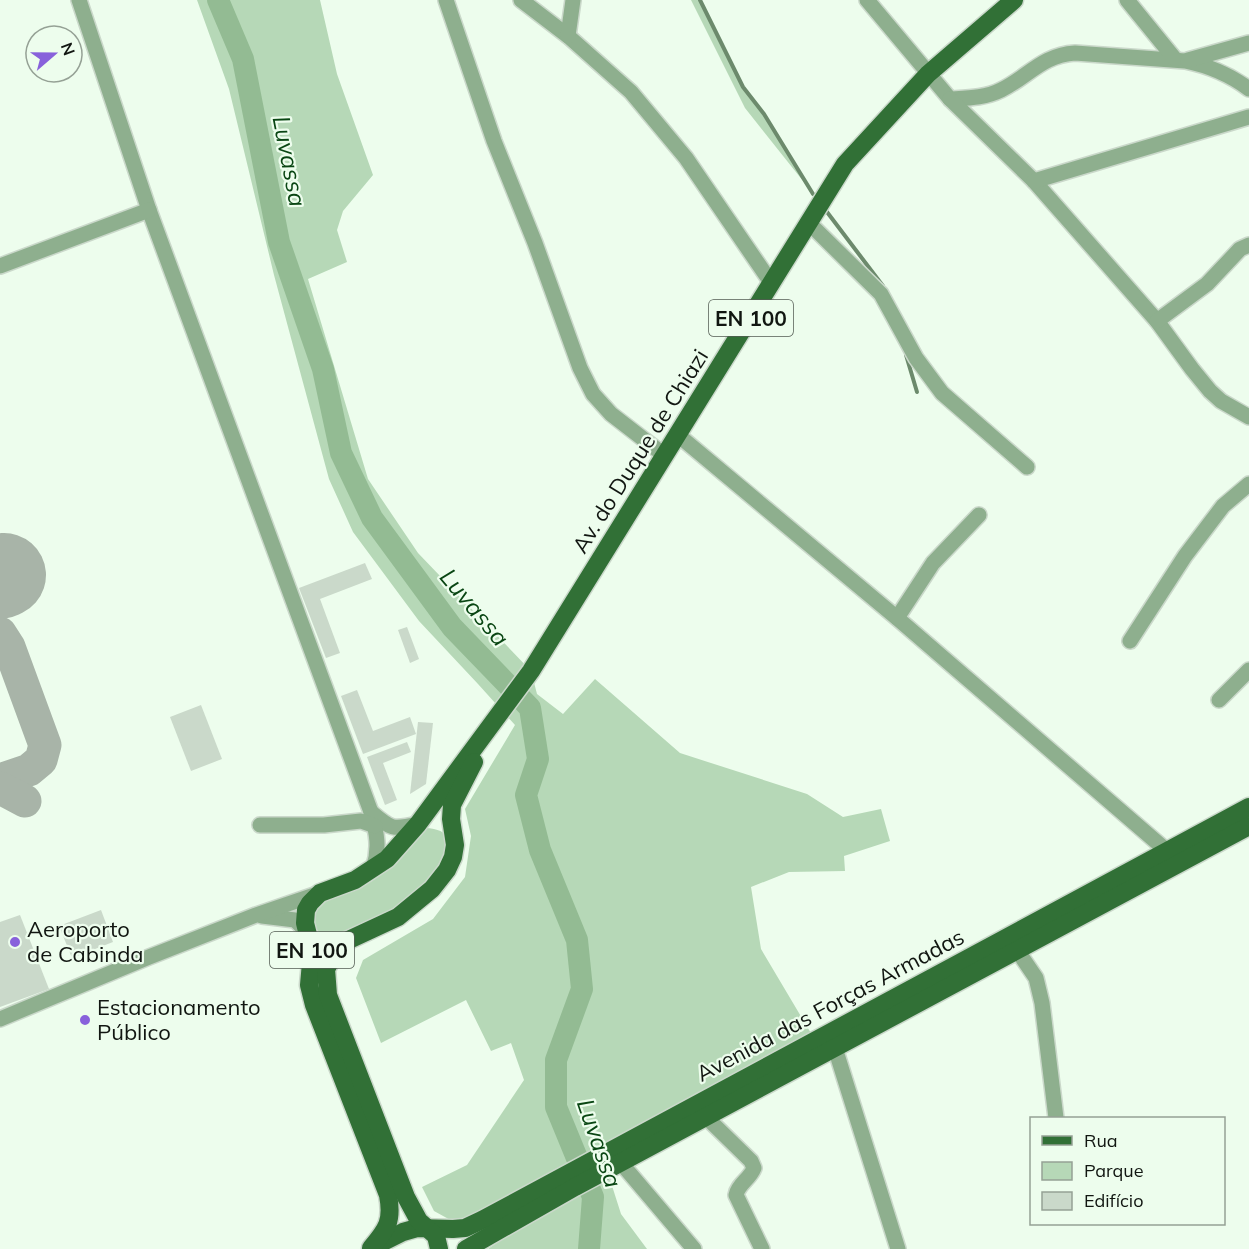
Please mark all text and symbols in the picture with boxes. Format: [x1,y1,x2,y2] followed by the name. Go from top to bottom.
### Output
[24,24,84,84] north arrow
[57,40,80,58] text: N
[267,113,313,209] water label: Luvassa
[709,300,793,336] road number: EN 100
[566,344,714,558] street label: Av. do Duque de Chiazi
[434,562,516,652] water label: Luvassa
[27,915,144,968] place label: Aeroporto de Cabinda
[691,922,969,1088] street label: Avenida das Forças Armadas
[270,932,354,968] road number: EN 100
[8,935,22,949] marker: Aeroporto de Cabinda
[97,993,261,1046] place label: Estacionamento Público
[78,1013,92,1027] marker: Estacionamento Público
[571,1095,629,1191] water label: Luvassa
[1030,1117,1225,1225] legend
[1084,1129,1118,1152] text: Rua
[1084,1159,1143,1182] text: Parque
[1084,1189,1143,1212] text: Edifício

